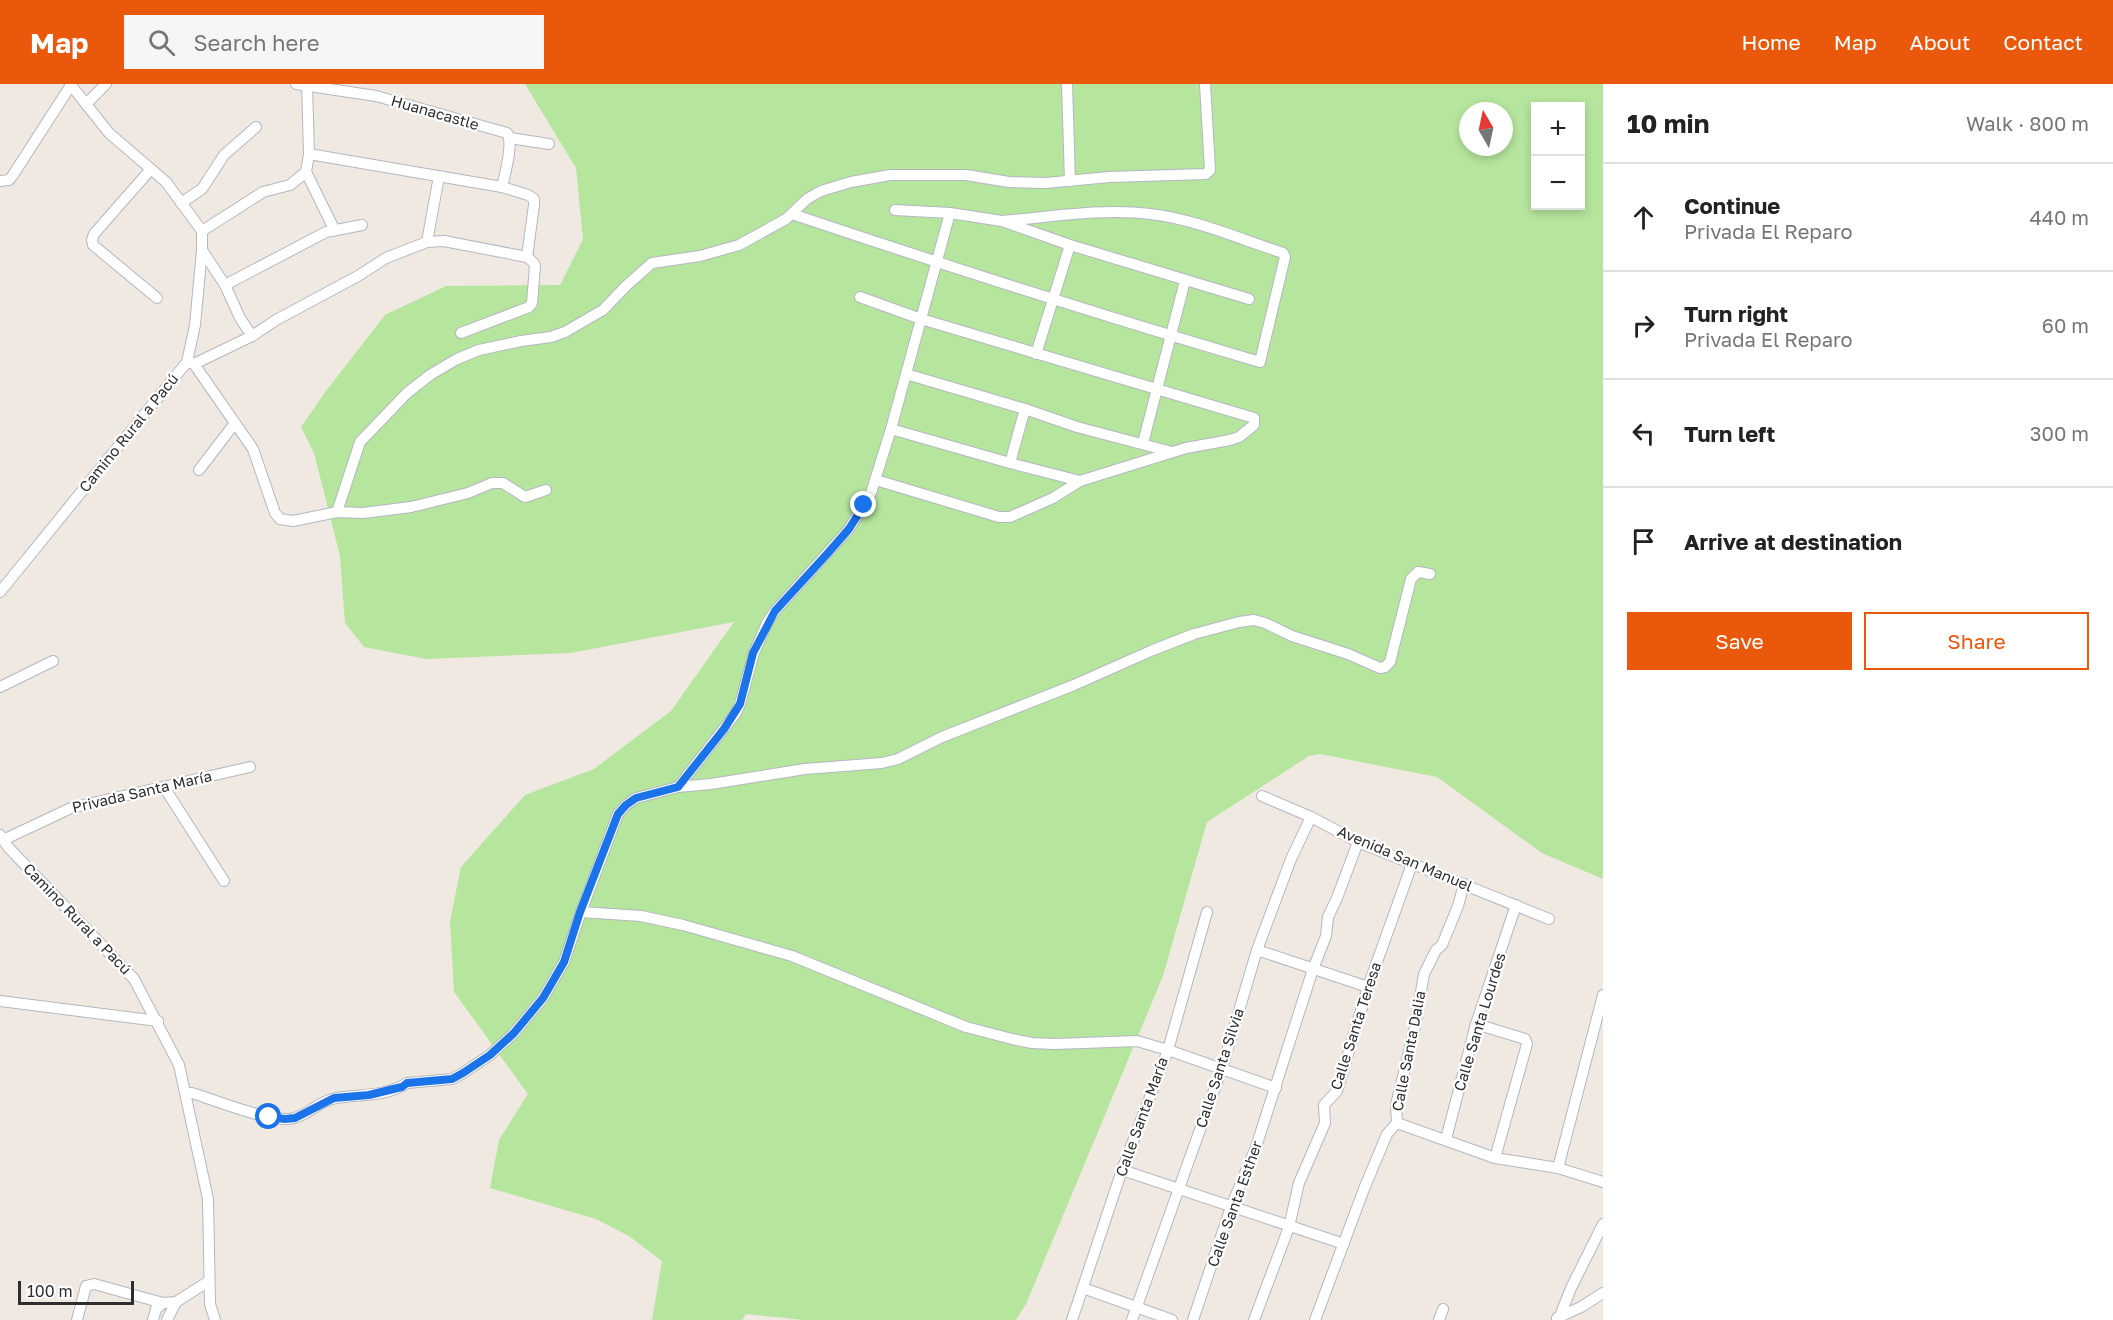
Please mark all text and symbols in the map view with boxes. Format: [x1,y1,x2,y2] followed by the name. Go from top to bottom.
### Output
[124,15,544,69] search box
[30,26,88,59] text: Map
[145,26,178,59] icon: search
[193,29,319,56] text: Search here
[1741,29,1801,55] text: Home
[1834,29,1877,55] text: Map
[1910,29,1970,55] text: About
[2003,29,2083,55] text: Contact
[389,91,482,133] street label: Huanacastle
[1459,102,1513,156] north arrow
[1531,102,1585,210] map controls
[1531,102,1585,156] button: +
[1627,108,1709,139] text: 10 min
[1966,111,2089,135] text: Walk · 800 m
[1531,156,1585,210] button: −
[1684,192,1780,219] text: Continue
[1627,201,1660,234] icon: ahead
[2030,205,2089,229] text: 440 m
[1684,219,1853,243] text: Privada El Reparo
[1684,300,1788,327] text: Turn right
[1627,309,1660,342] icon: right
[2042,313,2089,337] text: 60 m
[1684,327,1853,351] text: Privada El Reparo
[75,369,182,495] street label: Camino Rural a Pacú
[1627,417,1660,450] icon: left
[1684,420,1775,447] text: Turn left
[2030,421,2089,445] text: 300 m
[850,491,876,517] route end
[1627,525,1660,558] icon: arrive
[1684,528,1902,555] text: Arrive at destination
[1627,612,1852,670] button: Save
[1864,612,2089,670] button: Share
[70,766,213,816] street label: Privada Santa María
[1335,821,1476,895] street label: Avenida San Manuel
[20,859,135,978] street label: Camino Rural a Pacú
[1449,950,1509,1093] street label: Calle Santa Lourdes
[1326,959,1384,1092] street label: Calle Santa Teresa
[1388,989,1429,1113] street label: Calle Santa Dalia
[1191,1005,1247,1130] street label: Calle Santa Silvia
[1111,1055,1171,1179] street label: Calle Santa María
[255,1103,281,1129] route start
[1203,1138,1265,1269] street label: Calle Santa Esther
[18,1278,134,1306] scale bar
[27,1281,73,1301] text: 100 m

